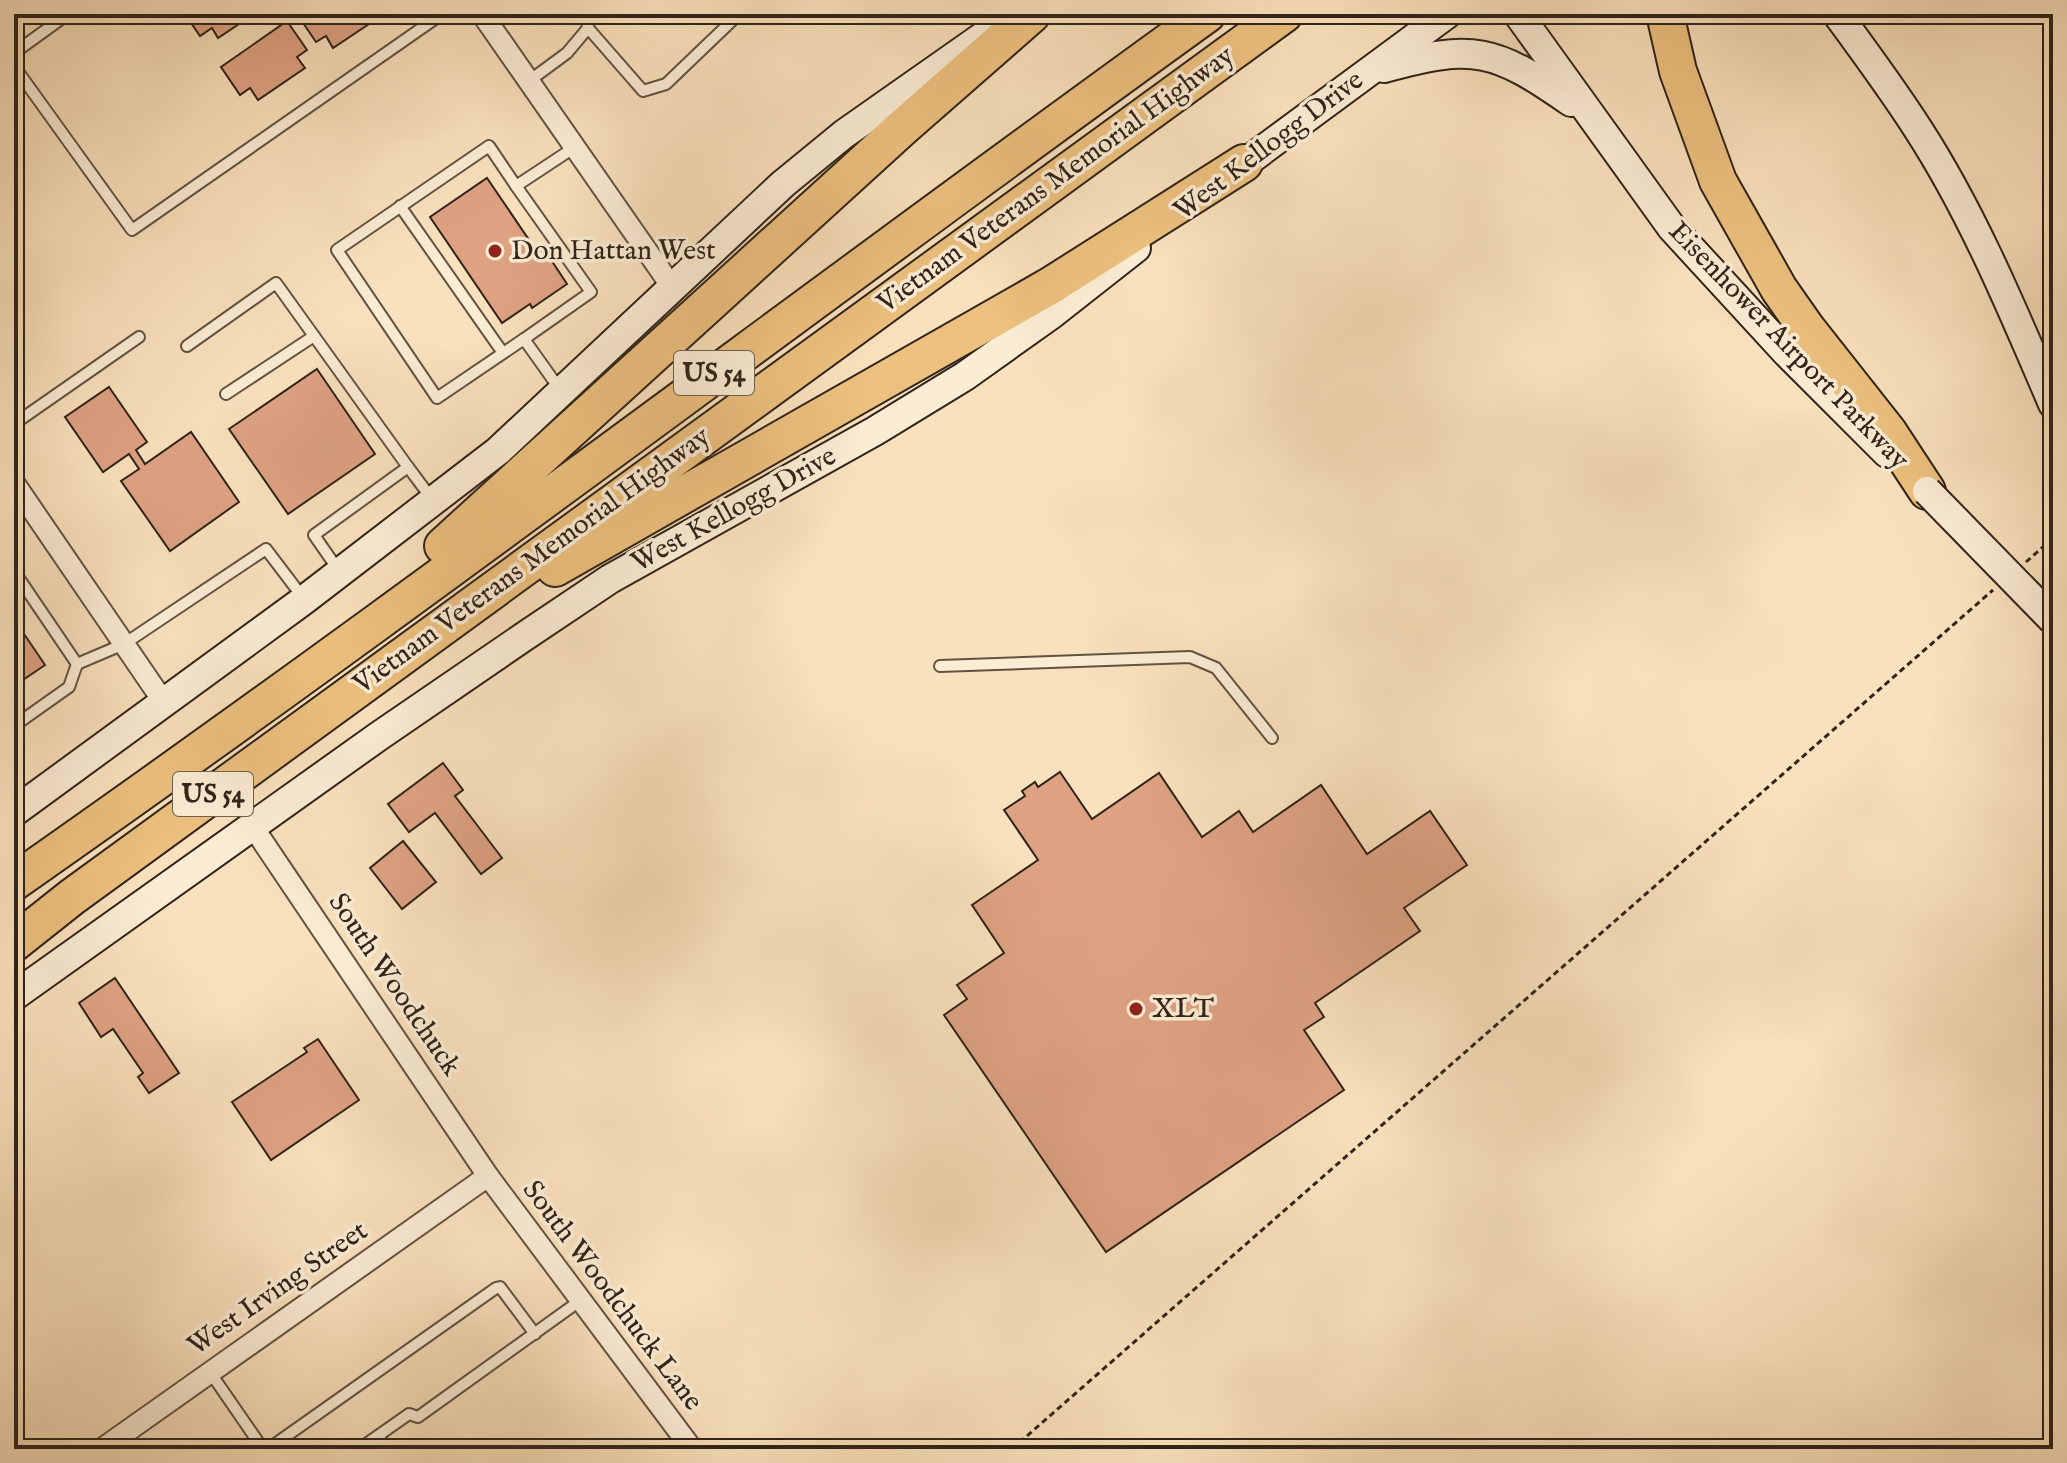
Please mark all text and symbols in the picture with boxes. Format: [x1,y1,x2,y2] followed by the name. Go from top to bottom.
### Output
[870,39,1241,322] street label: Vietnam Veterans Memorial Highway
[1167,63,1371,229] street label: West Kellogg Drive
[1660,215,1916,478] street label: Eisenhower Airport Parkway
[511,234,716,269] place label: Don Hattan West
[486,242,504,260] marker: Don Hattan West
[674,351,754,395] road number: US 54
[346,420,717,703] street label: Vietnam Veterans Memorial Highway
[625,439,843,581] street label: West Kellogg Drive
[173,772,253,816] road number: US 54
[320,887,469,1084] street label: South Woodchuck
[1152,992,1214,1027] place label: XLT
[1127,1000,1145,1018] marker: XLT
[514,1174,710,1418] street label: South Woodchuck Lane
[181,1214,375,1364] street label: West Irving Street

